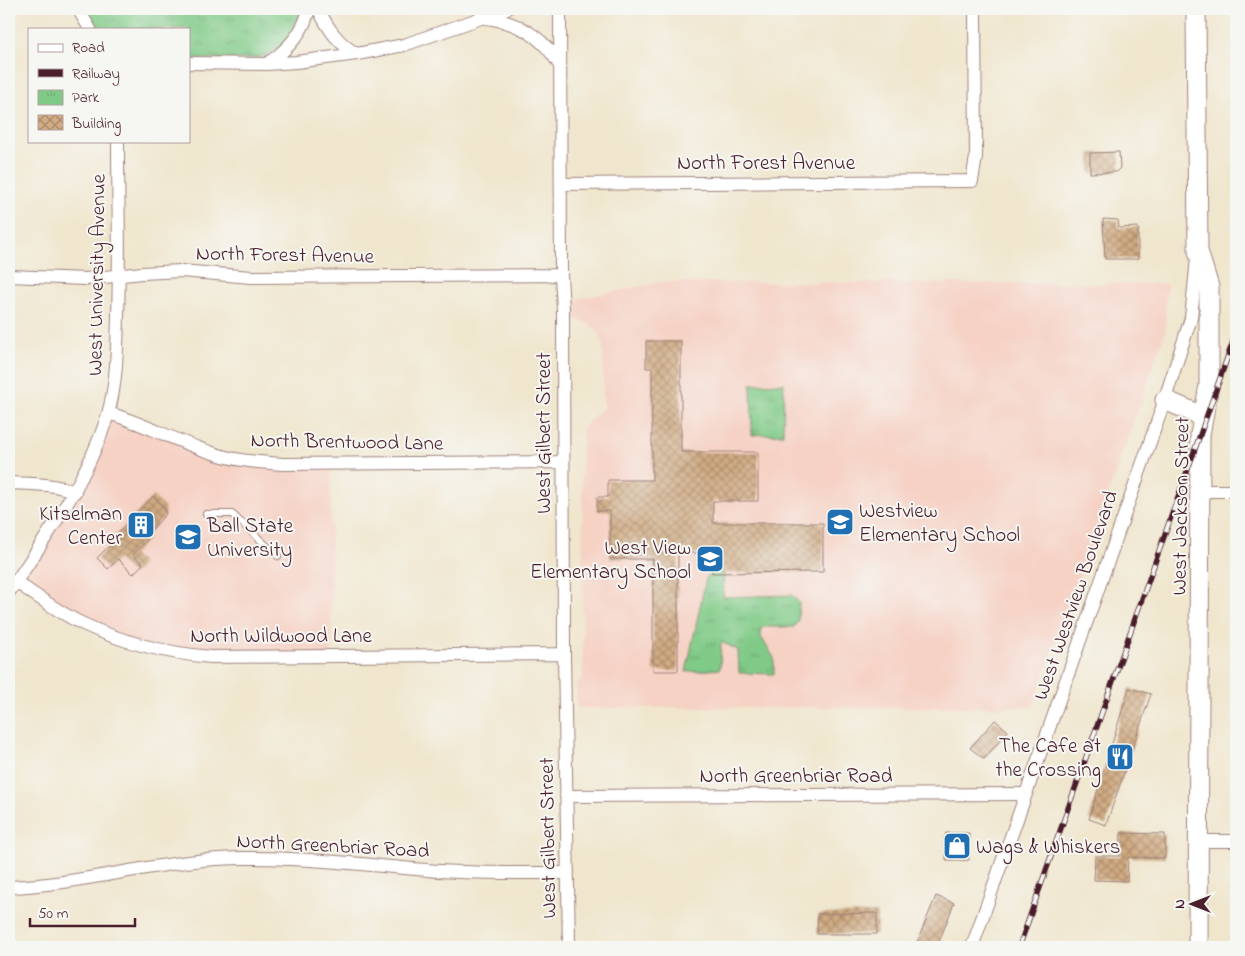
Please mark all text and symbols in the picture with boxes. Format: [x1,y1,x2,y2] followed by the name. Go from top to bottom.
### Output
[28,28,190,142] legend
[72,37,105,59] text: Road
[72,63,120,86] text: Railway
[72,87,100,109] text: Park
[71,113,121,136] text: Building
[677,149,856,179] street label: North Forest Avenue
[81,173,117,376] street label: West University Avenue
[196,239,375,273] street label: North Forest Avenue
[530,352,560,514] street label: West Gilbert Street
[1165,416,1199,596] street label: West Jackson Street
[250,426,444,460] street label: North Brentwood Lane
[1027,487,1127,705] street label: West Westview Boulevard
[859,497,1020,553] place label: Westview Elementary School
[39,500,122,554] place label: Kitselman Center
[825,507,855,537] school or university icon: Westview Elementary School
[126,510,156,540] building icon: Kitselman Center
[206,512,294,568] place label: Ball State University
[173,522,203,552] school or university icon: Ball State University
[530,534,691,590] place label: West View Elementary School
[695,544,725,574] school or university icon: West View Elementary School
[190,622,372,652] street label: North Wildwood Lane
[995,732,1101,788] place label: The Cafe at the Crossing
[1105,742,1135,772] restaurant icon: The Cafe at the Crossing
[533,757,565,919] street label: West Gilbert Street
[700,762,893,792] street label: North Greenbriar Road
[236,827,430,867] street label: North Greenbriar Road
[942,831,972,861] shop icon: Wags & Whiskers
[976,833,1120,865] place label: Wags & Whiskers
[1168,878,1218,928] north arrow
[30,896,135,928] scale bar
[1170,899,1191,909] text: N
[38,903,69,925] text: 50 m

